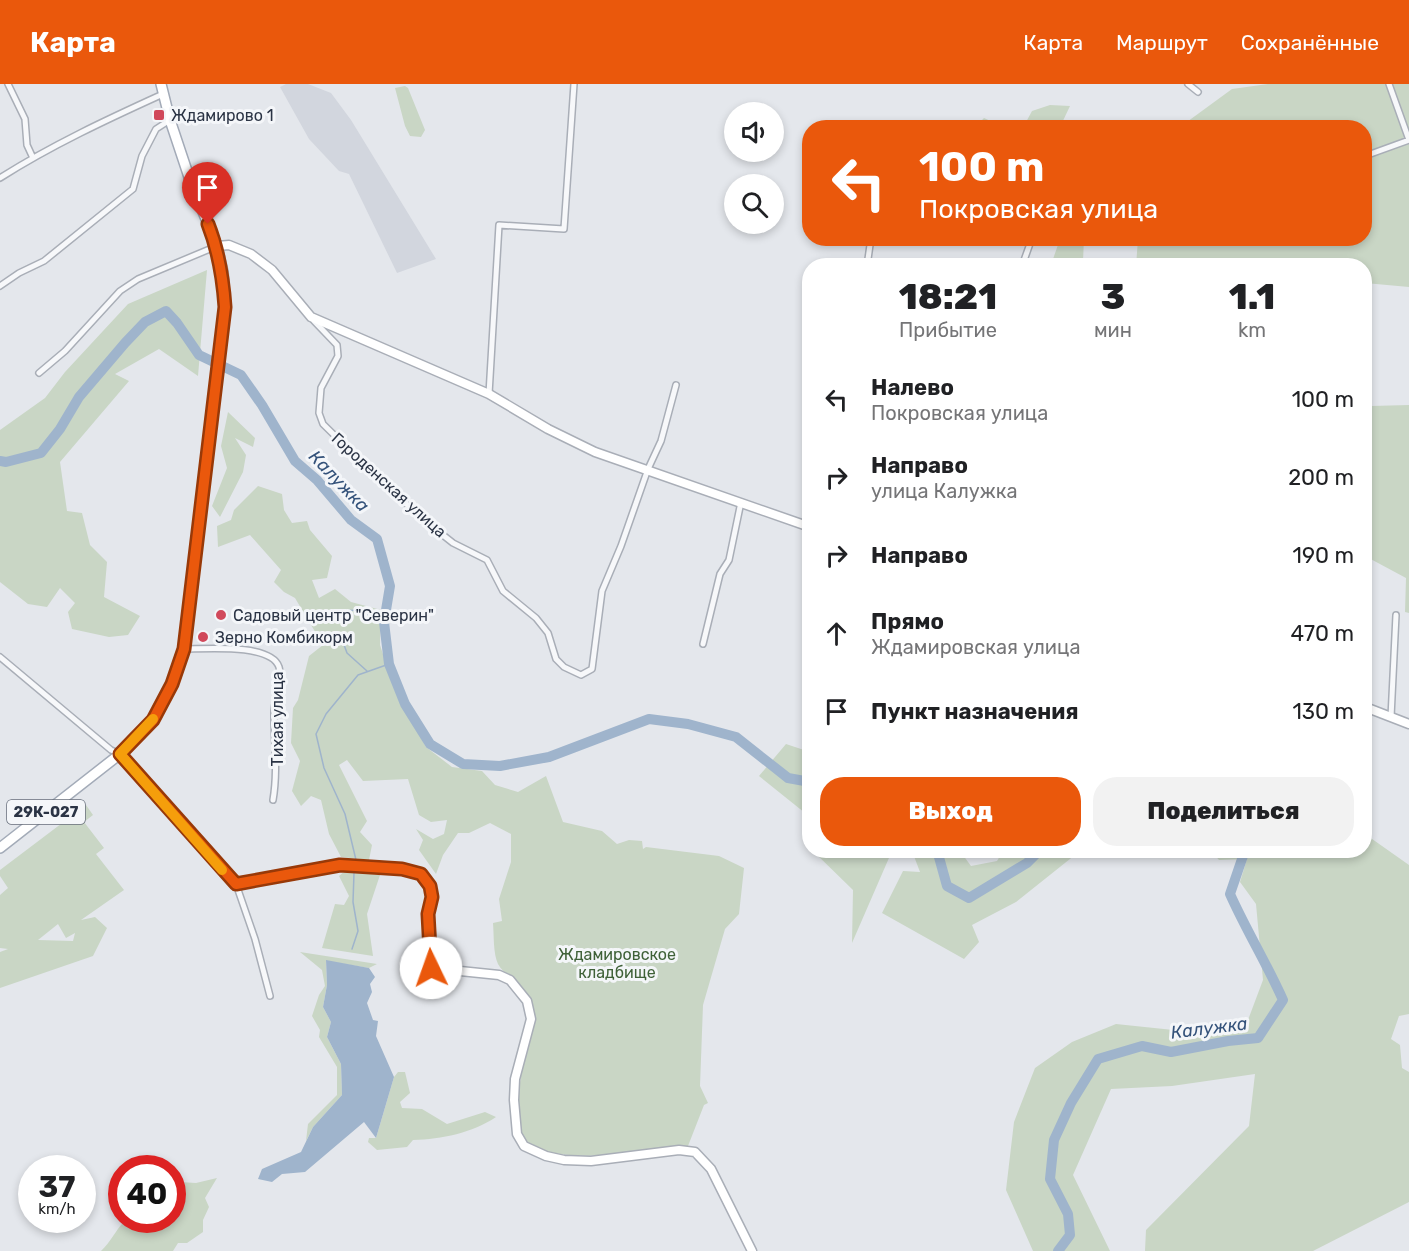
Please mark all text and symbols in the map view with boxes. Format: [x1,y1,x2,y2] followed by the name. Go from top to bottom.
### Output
[30,26,116,59] text: Карта
[1023,30,1083,55] text: Карта
[1116,30,1208,55] text: Маршрут
[1241,30,1379,55] text: Сохранённые
[724,102,784,234] map controls
[724,102,784,162] button: sound
[171,106,274,125] place label: Ждамирово 1
[152,108,166,122] marker: Ждамирово 1
[919,142,1044,192] text: 100 m
[820,144,898,222] icon: left
[182,162,233,224] pin
[191,171,224,204] icon: arrive
[724,174,784,234] button: search
[919,193,1158,225] text: Покровская улица
[899,275,997,318] text: 18:21
[1101,275,1125,318] text: 3
[1229,275,1275,318] text: 1.1
[899,318,997,342] text: Прибытие
[1094,318,1132,342] text: мин
[1238,318,1266,342] text: km
[871,374,954,401] text: Налево
[820,383,853,416] icon: left
[1292,386,1354,413] text: 100 m
[871,401,1048,425] text: Покровская улица
[328,429,450,541] street label: Городенская улица
[304,446,374,517] water label: Калужка
[871,452,968,479] text: Направо
[820,461,853,494] icon: right
[1288,464,1354,491] text: 200 m
[871,479,1018,503] text: улица Калужка
[820,539,853,572] icon: right
[871,542,968,569] text: Направо
[1293,542,1354,569] text: 190 m
[233,606,434,625] place label: Садовый центр "Северин"
[214,608,228,622] marker: Садовый центр "Северин"
[871,608,944,635] text: Прямо
[820,617,853,650] icon: ahead
[1291,620,1354,647] text: 470 m
[215,628,353,647] place label: Зерно Комбикорм
[196,630,210,644] marker: Зерно Комбикорм
[871,635,1080,659] text: Ждамировская улица
[268,671,287,767] street label: Тихая улица
[820,695,853,728] icon: arrive
[871,698,1079,725] text: Пункт назначения
[1292,698,1354,725] text: 130 m
[820,777,1081,846] button: Выход
[1093,777,1354,846] button: Поделиться
[7,800,85,824] road number: 29К-027
[399,936,463,1000] position arrow
[558,945,676,982] park label: Ждамировское кладбище
[1169,1012,1249,1044] water label: Калужка
[108,1155,186,1233] speed limit sign: 40
[39,1169,75,1205] text: 37
[38,1200,76,1218] text: km/h

